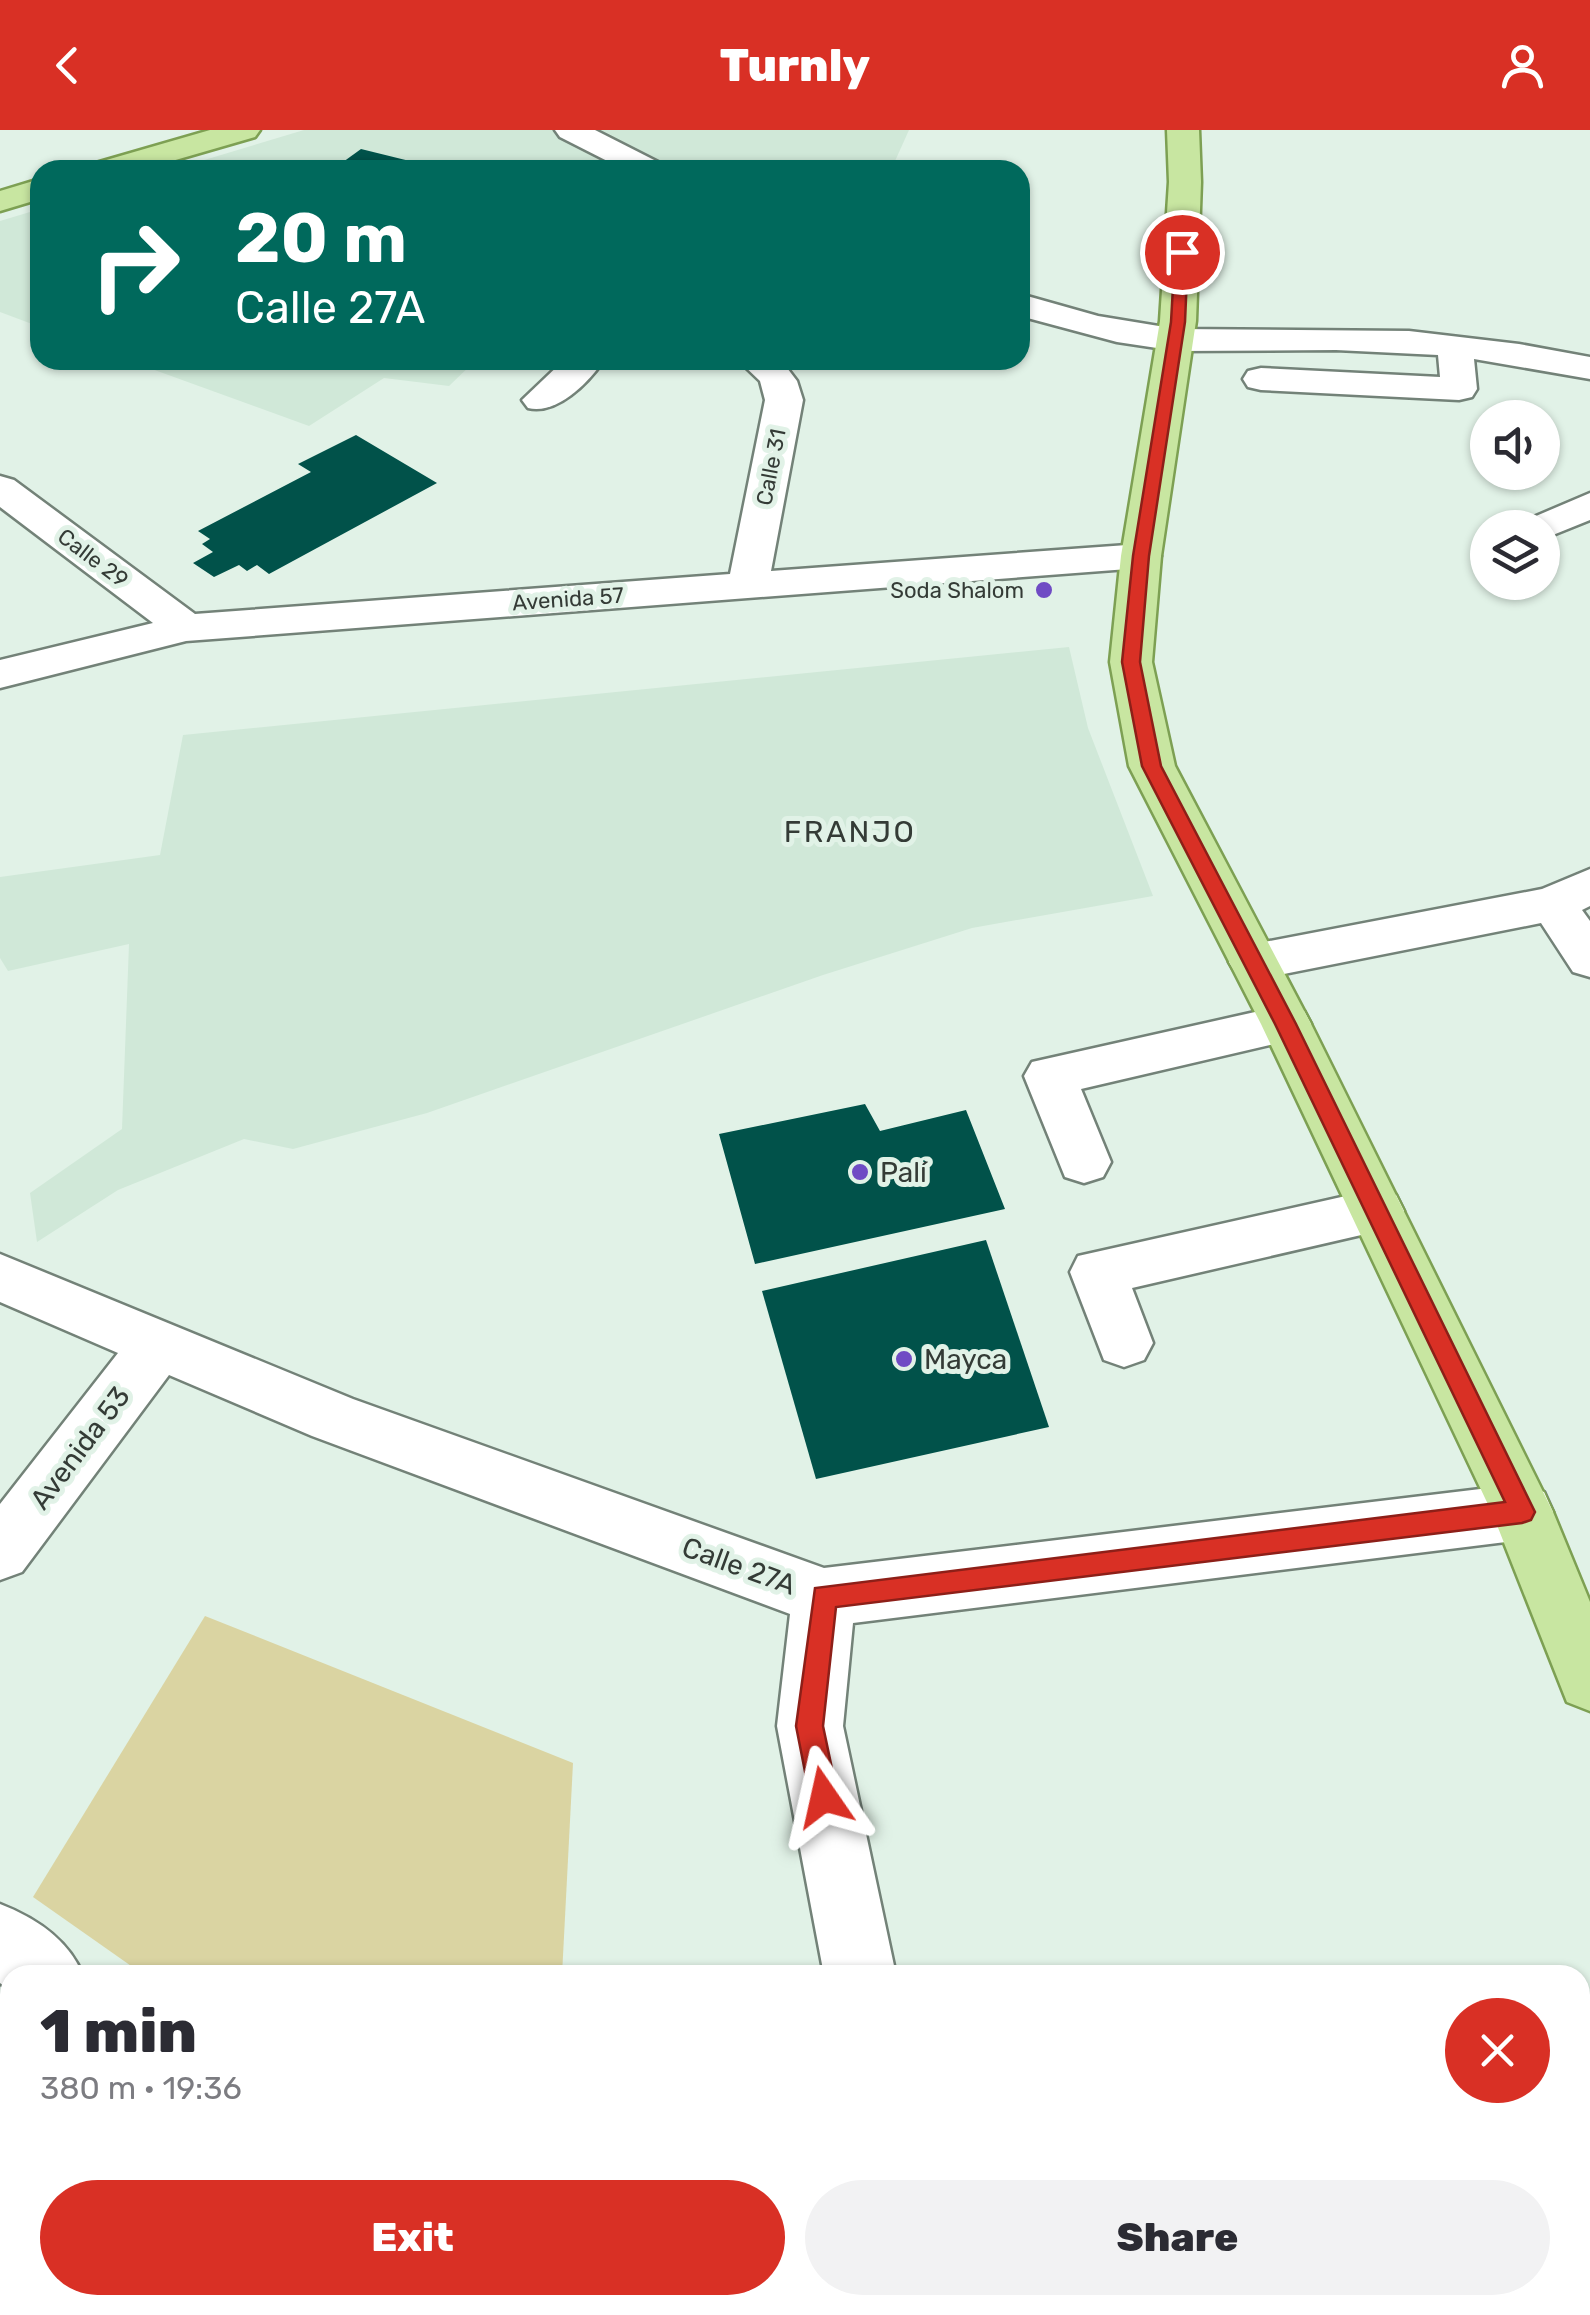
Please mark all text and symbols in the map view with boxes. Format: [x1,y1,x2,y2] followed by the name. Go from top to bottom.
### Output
[40,38,95,93] icon: back
[1495,38,1550,93] icon: person
[720,39,870,92] text: Turnly
[235,197,407,280] text: 20 m
[70,200,200,330] icon: right
[1140,210,1225,295] pin
[1155,225,1210,280] icon: arrive
[235,281,425,334] text: Calle 27A
[1470,400,1560,600] map controls
[1470,400,1560,490] button: sound
[750,426,792,508] street label: Calle 31
[1470,510,1560,600] button: layers
[52,523,134,593] street label: Calle 29
[890,577,1024,604] place label: Soda Shalom
[1033,579,1055,601] marker: Soda Shalom
[511,582,625,616] street label: Avenida 57
[784,814,916,850] district label: FRANJO
[880,1156,928,1189] place label: Palí
[849,1161,871,1183] marker: Palí
[924,1343,1007,1376] place label: Mayca
[893,1348,915,1370] marker: Mayca
[23,1380,137,1516] street label: Avenida 53
[678,1530,801,1602] street label: Calle 27A
[772,1745,876,1849] position arrow
[40,1996,197,2067] text: 1 min
[1445,1998,1550,2103] button: close
[40,2069,242,2107] text: 380 m · 19:36
[40,2180,785,2295] button: Exit
[805,2180,1550,2295] button: Share

